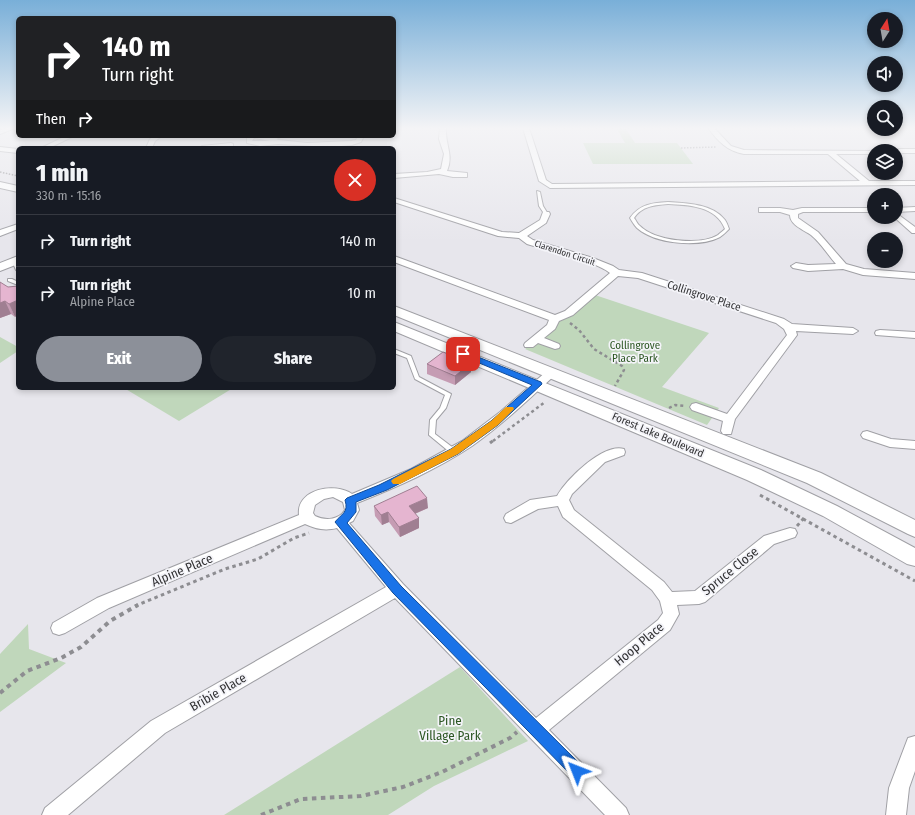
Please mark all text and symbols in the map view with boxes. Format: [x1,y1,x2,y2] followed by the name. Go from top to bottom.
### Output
[867,12,903,48] north arrow
[867,12,903,268] map controls
[102,30,171,63] text: 140 m
[36,32,88,84] icon: right
[867,56,903,92] button: sound
[102,64,174,86] text: Turn right
[867,100,903,136] button: search
[74,108,96,130] icon: right
[36,110,66,128] text: Then
[867,144,903,180] button: layers
[36,159,88,187] text: 1 min
[334,159,376,201] button: close
[36,188,101,203] text: 330 m · 15:16
[867,188,903,224] button: +
[36,230,58,252] icon: right
[70,232,131,250] text: Turn right
[340,232,376,250] text: 140 m
[867,232,903,268] button: −
[533,238,597,268] street label: Clarendon Circuit
[70,276,131,294] text: Turn right
[666,278,742,314] street label: Collingrove Place
[36,282,58,304] icon: right
[347,284,376,302] text: 10 m
[70,294,135,309] text: Alpine Place
[36,336,202,382] button: Exit
[210,336,376,382] button: Share
[446,337,480,371] pin
[610,339,660,365] park label: Collingrove Place Park
[452,343,474,365] icon: arrive
[610,410,706,460] street label: Forest Lake Boulevard
[699,544,761,598] street label: Spruce Close
[149,550,215,590] street label: Alpine Place
[611,619,667,669] street label: Hoop Place
[187,670,249,714] street label: Bribie Place
[419,713,482,743] park label: Pine Village Park
[556,750,598,792] position arrow

